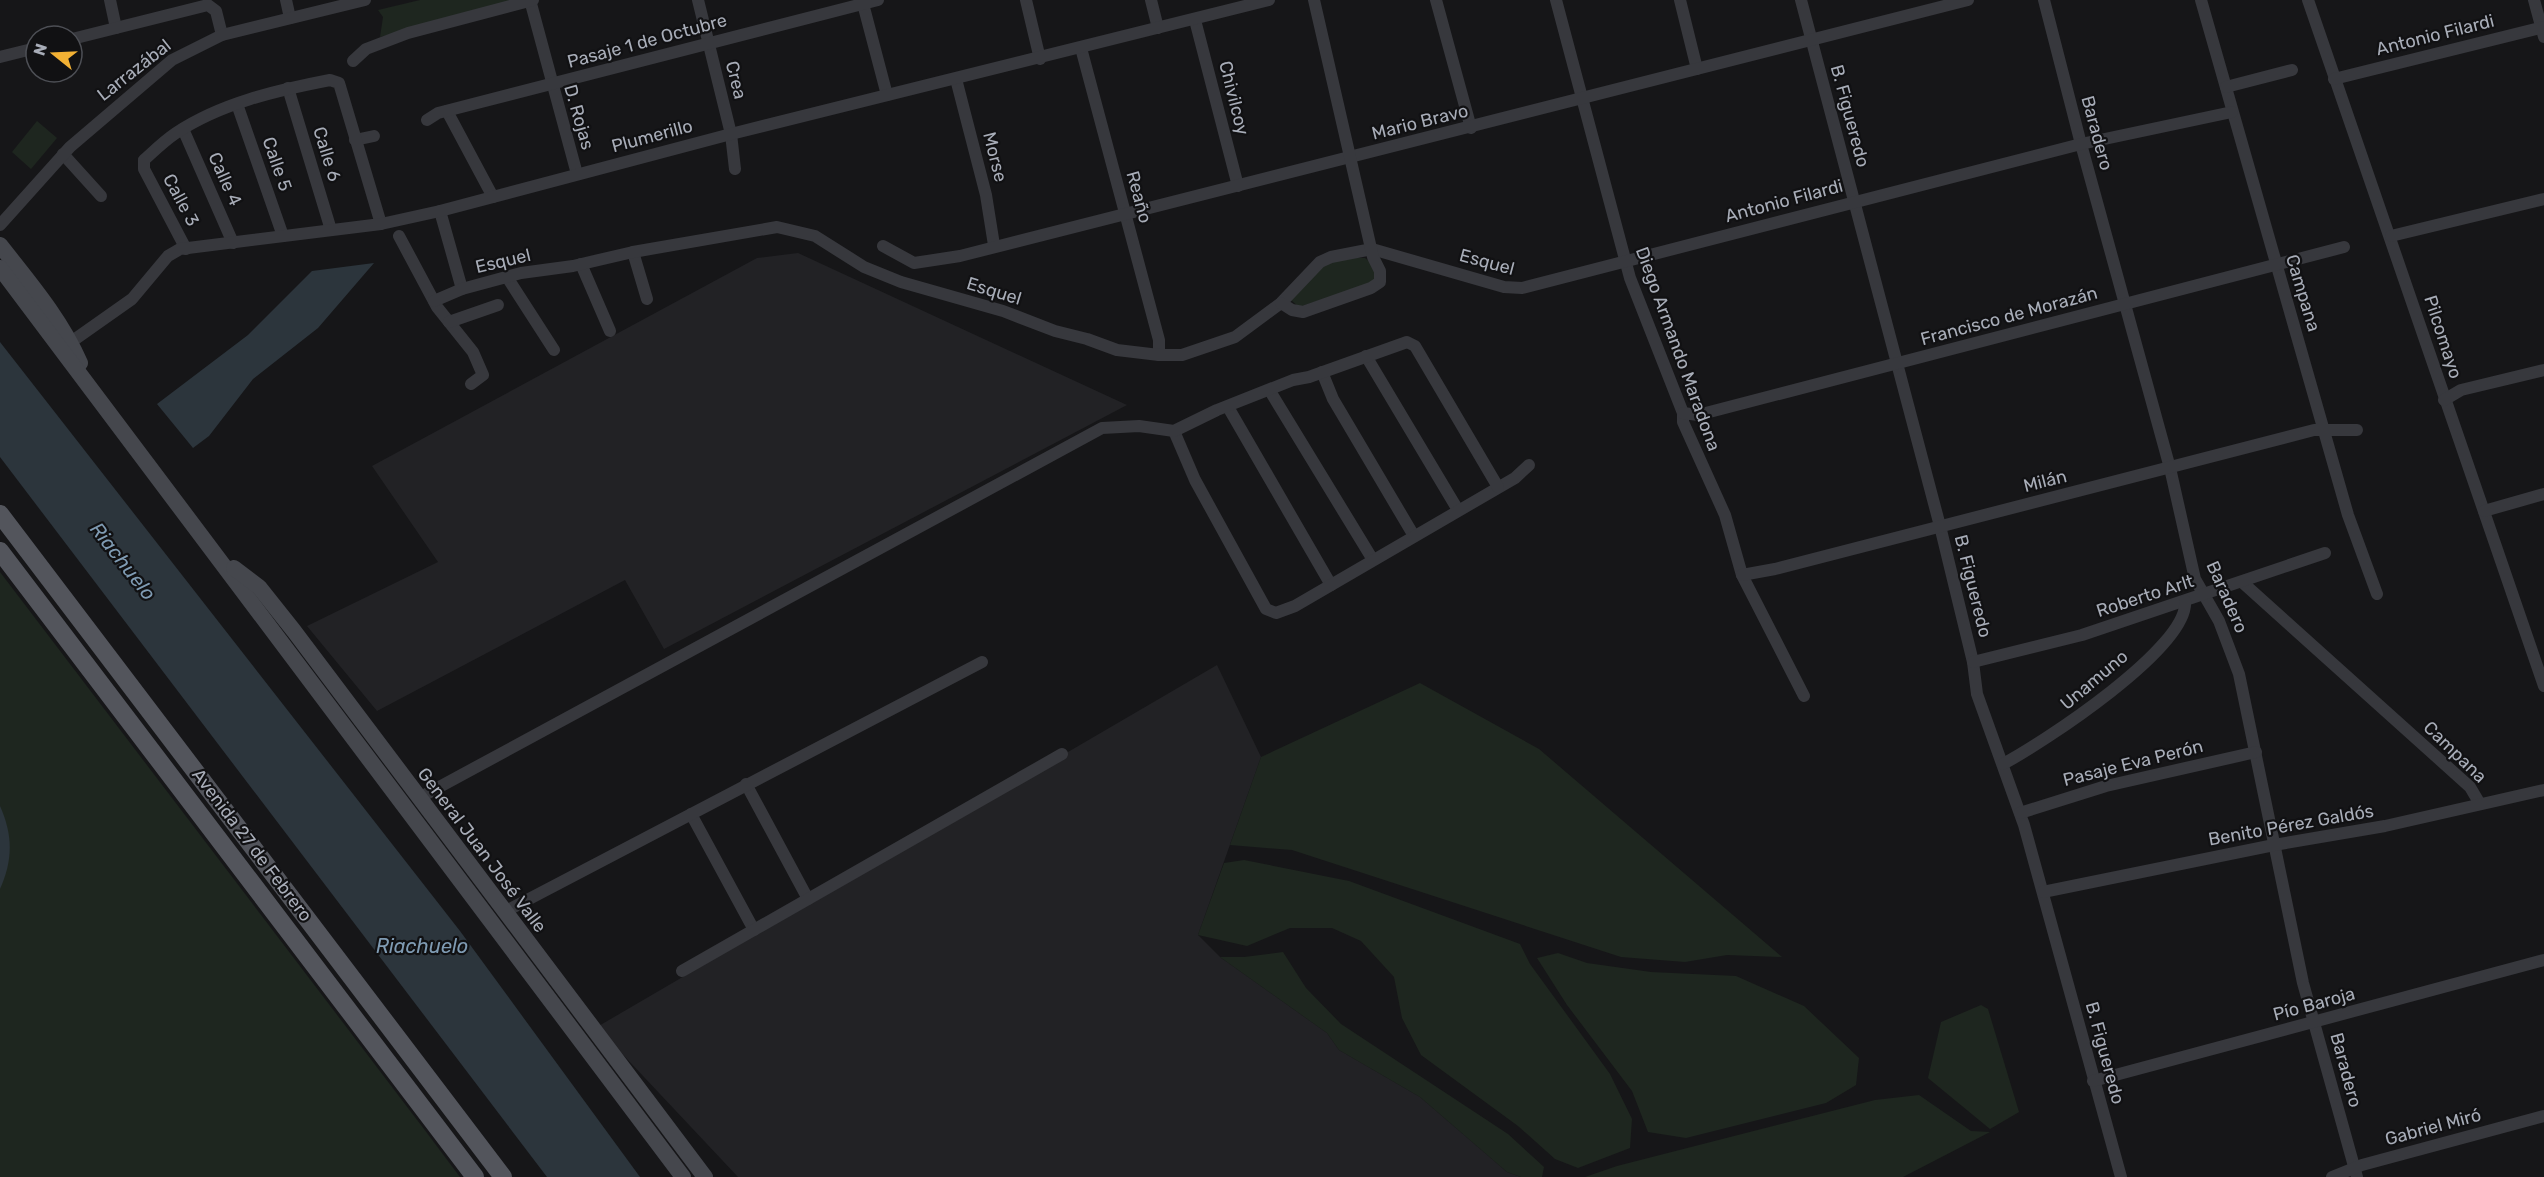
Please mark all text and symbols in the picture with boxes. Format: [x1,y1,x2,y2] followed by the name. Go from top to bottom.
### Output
[565,9,729,73] street label: Pasaje 1 de Octubre
[2374,10,2496,60] street label: Antonio Filardi
[24,24,84,84] north arrow
[93,34,175,106] street label: Larrazábal
[29,41,51,58] text: N
[721,59,751,101] street label: Crea
[1214,59,1254,138] street label: Chivilcoy
[1826,62,1874,170] street label: B. Figueredo
[559,82,599,152] street label: D. Rojas
[2076,93,2118,173] street label: Baradero
[1369,99,1471,145] street label: Mario Bravo
[609,115,695,157] street label: Plumerillo
[308,124,346,184] street label: Calle 6
[978,130,1012,184] street label: Morse
[258,134,296,194] street label: Calle 5
[203,149,247,209] street label: Calle 4
[1122,169,1156,225] street label: Reaño
[158,170,204,230] street label: Calle 3
[1723,175,1845,227] street label: Antonio Filardi
[473,244,533,278] street label: Esquel
[1457,244,1517,280] street label: Esquel
[1631,244,1725,454] street label: Diego Armando Maradona
[2281,252,2325,334] street label: Campana
[964,272,1024,310] street label: Esquel
[1918,282,2100,350] street label: Francisco de Morazán
[2419,293,2467,381] street label: Pilcomayo
[2021,465,2069,497] street label: Milán
[85,517,161,605] water label: Riachuelo
[1950,532,1996,640] street label: B. Figueredo
[2201,558,2253,636] street label: Baradero
[2093,570,2197,622] street label: Roberto Arlt
[2056,645,2132,715] street label: Unamuno
[2419,716,2491,788] street label: Campana
[2061,735,2205,791] street label: Pasaje Eva Perón
[413,763,551,937] street label: General Juan José Valle
[187,764,317,926] street label: Avenida 27 de Febrero
[2206,800,2376,850] street label: Benito Pérez Galdós
[376,934,468,958] water label: Riachuelo
[2271,982,2357,1026] street label: Pío Baroja
[2081,999,2129,1107] street label: B. Figueredo
[2325,1030,2367,1110] street label: Baradero
[2383,1104,2483,1150] street label: Gabriel Miró

